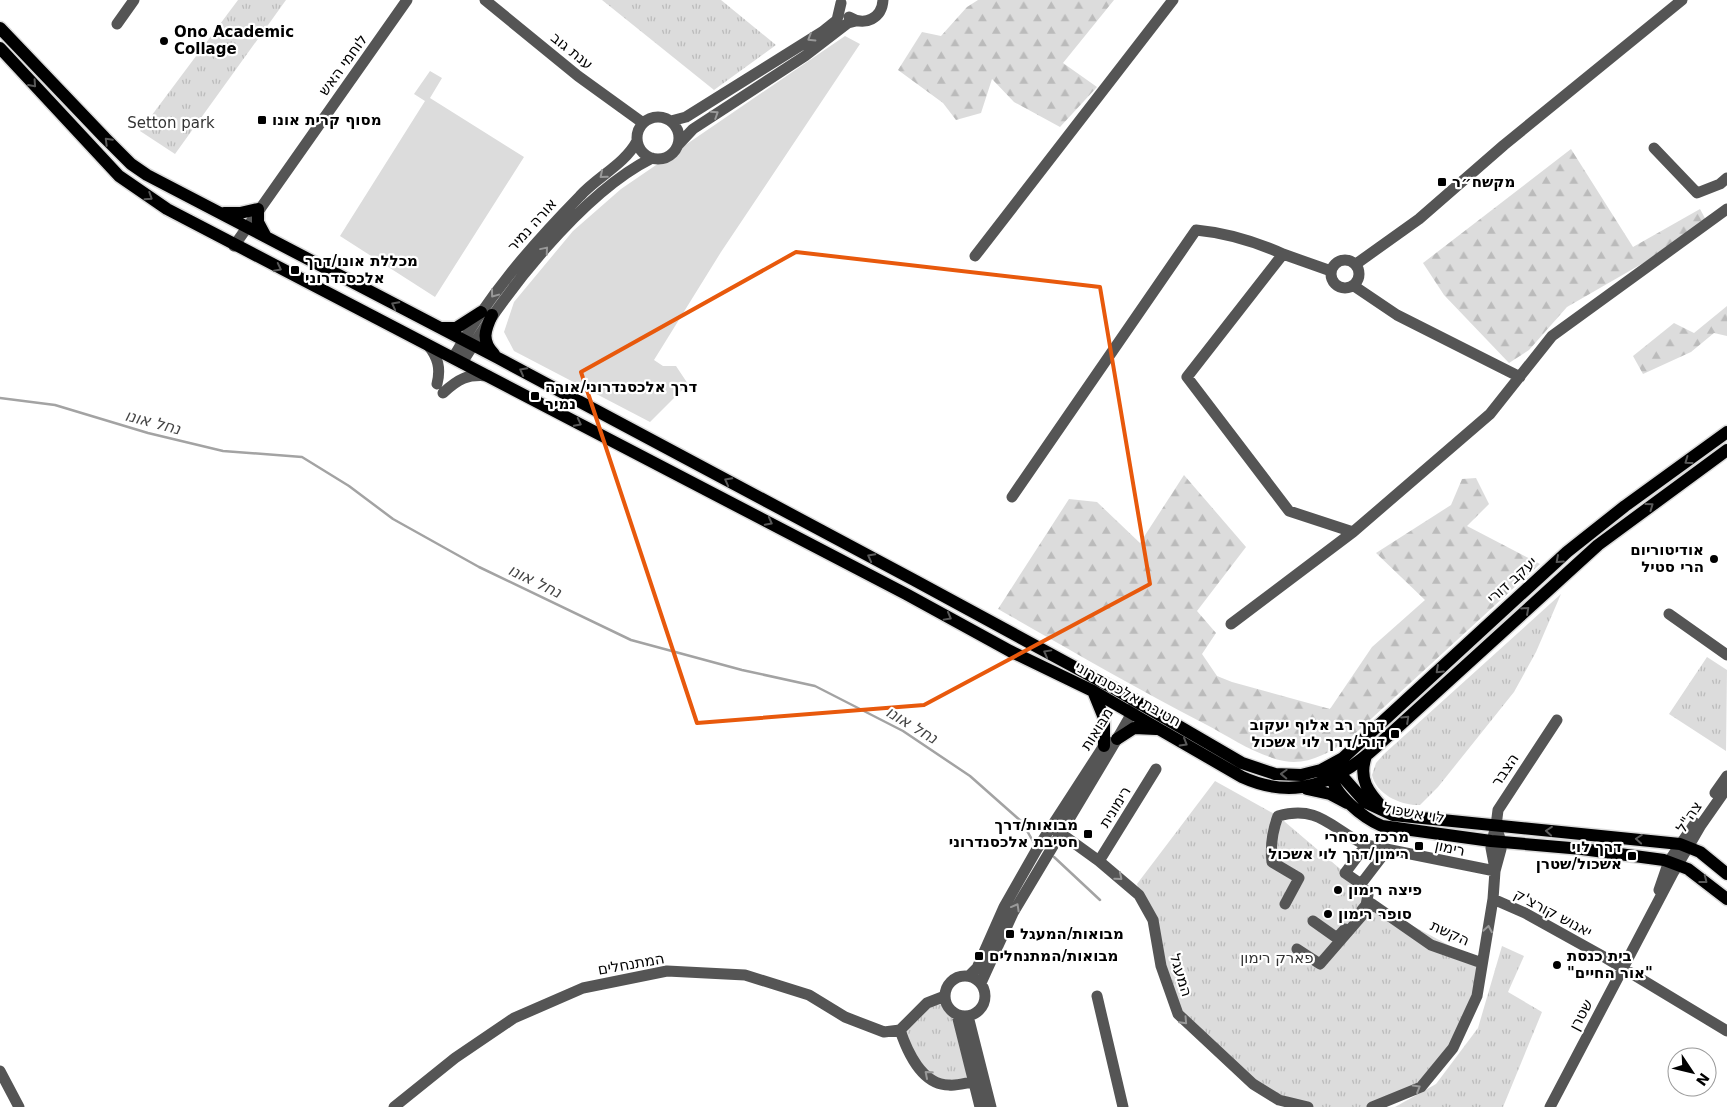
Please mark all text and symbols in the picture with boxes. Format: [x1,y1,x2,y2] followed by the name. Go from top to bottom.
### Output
[174,23,294,58] place label: Ono Academic Collage
[547,29,597,73] street label: ענת גוב
[315,31,371,99] street label: לוחמי האש
[808,32,817,42] one-way arrow
[158,35,170,47] marker: Ono Academic Collage
[27,78,36,87] one-way arrow
[272,111,382,129] place label: מסוף קרית אונו
[710,111,719,120] one-way arrow
[127,114,215,132] park label: Setton park
[256,114,268,126] marker: מסוף קרית אונו
[105,138,114,147] one-way arrow
[600,169,609,178] one-way arrow
[1452,173,1515,191] place label: מקשח״ר
[1436,176,1448,188] marker: מקשח״ר
[143,191,152,200] one-way arrow
[504,195,560,255] street label: אורה נמיר
[540,247,549,256] one-way arrow
[305,252,418,287] place label: מכללת אונו/דרך אלכסנדרוני
[272,262,281,272] one-way arrow
[289,264,301,276] marker: מכללת אונו/דרך אלכסנדרוני
[491,288,500,298] one-way arrow
[392,301,401,311] one-way arrow
[519,367,528,377] one-way arrow
[545,378,697,413] place label: דרך אלכסנדרוני/אורה נמיר
[529,390,541,402] marker: דרך אלכסנדרוני/אורה נמיר
[123,405,183,439] water label: נחל אונו
[573,417,582,427] one-way arrow
[1684,455,1693,464] one-way arrow
[724,477,733,487] one-way arrow
[1644,503,1654,512] one-way arrow
[764,516,773,526] one-way arrow
[1630,541,1704,576] place label: אודיטוריום הרי סטיל
[867,553,876,563] one-way arrow
[1483,553,1541,607] street label: יעקב דורי
[1708,553,1720,565] marker: אודיטוריום הרי סטיל
[1555,554,1564,563] one-way arrow
[505,560,565,602] water label: נחל אונו
[1520,607,1529,616] one-way arrow
[943,611,952,621] one-way arrow
[1044,649,1053,659] one-way arrow
[1072,657,1184,731] street label: חטיבת אלכסנדרוני
[1436,664,1445,673] one-way arrow
[883,702,942,748] water label: נחל אונו
[1077,704,1117,754] street label: מבואות
[1250,716,1385,751] place label: דרך רב אלוף יעקוב דורי/דרך לוי אשכול
[1400,716,1409,725] one-way arrow
[1389,728,1401,740] marker: דרך רב אלוף יעקוב דורי/דרך לוי אשכול
[1179,737,1188,747] one-way arrow
[1488,750,1522,790] street label: הצבר
[1279,769,1287,780] one-way arrow
[1095,783,1135,831] street label: רימונית
[1672,798,1706,836] street label: צה"ל
[1382,799,1446,827] street label: לוי אשכול
[949,816,1078,851] place label: מבואות/דרך חטיבת אלכסנדרוני
[1544,826,1552,837] one-way arrow
[1082,828,1094,840] marker: מבואות/דרך חטיבת אלכסנדרוני
[1268,828,1409,863] place label: מרכז מסחרי רימון/דרך לוי אשכול
[1634,834,1642,845] one-way arrow
[1433,836,1467,860] street label: רימון
[1536,838,1622,873] place label: דרך לוי אשכול/שטרן
[1413,840,1425,852] marker: מרכז מסחרי רימון/דרך לוי אשכול
[1626,850,1638,862] marker: דרך לוי אשכול/שטרן
[1113,871,1122,880] one-way arrow
[1698,875,1707,884] one-way arrow
[1348,881,1422,899] place label: פיצה רימון
[1332,884,1344,896] marker: פיצה רימון
[1511,885,1595,941] street label: יאנוש קורצ'ק
[1010,903,1020,912] one-way arrow
[1338,905,1412,923] place label: סופר רימון
[1322,908,1334,920] marker: סופר רימון
[1428,916,1472,950] street label: הקשת
[1482,924,1492,933] one-way arrow
[1020,925,1124,943] place label: מבואות/המעגל
[1004,928,1016,940] marker: מבואות/המעגל
[989,947,1118,965] place label: מבואות/המתנחלים
[1567,947,1653,982] place label: בית כנסת "אור החיים"
[596,949,666,979] street label: המתנחלים
[1240,949,1314,967] park label: פארק רימון
[973,950,985,962] marker: מבואות/המתנחלים
[1166,951,1196,999] street label: המעגל
[1551,959,1563,971] marker: בית כנסת "אור החיים"
[1565,996,1597,1034] street label: שטרן
[1178,1015,1187,1024] one-way arrow
[1667,1047,1717,1097] north arrow
[1693,1070,1713,1089] text: N
[924,1071,933,1080] one-way arrow
[1411,1084,1420,1094] one-way arrow

